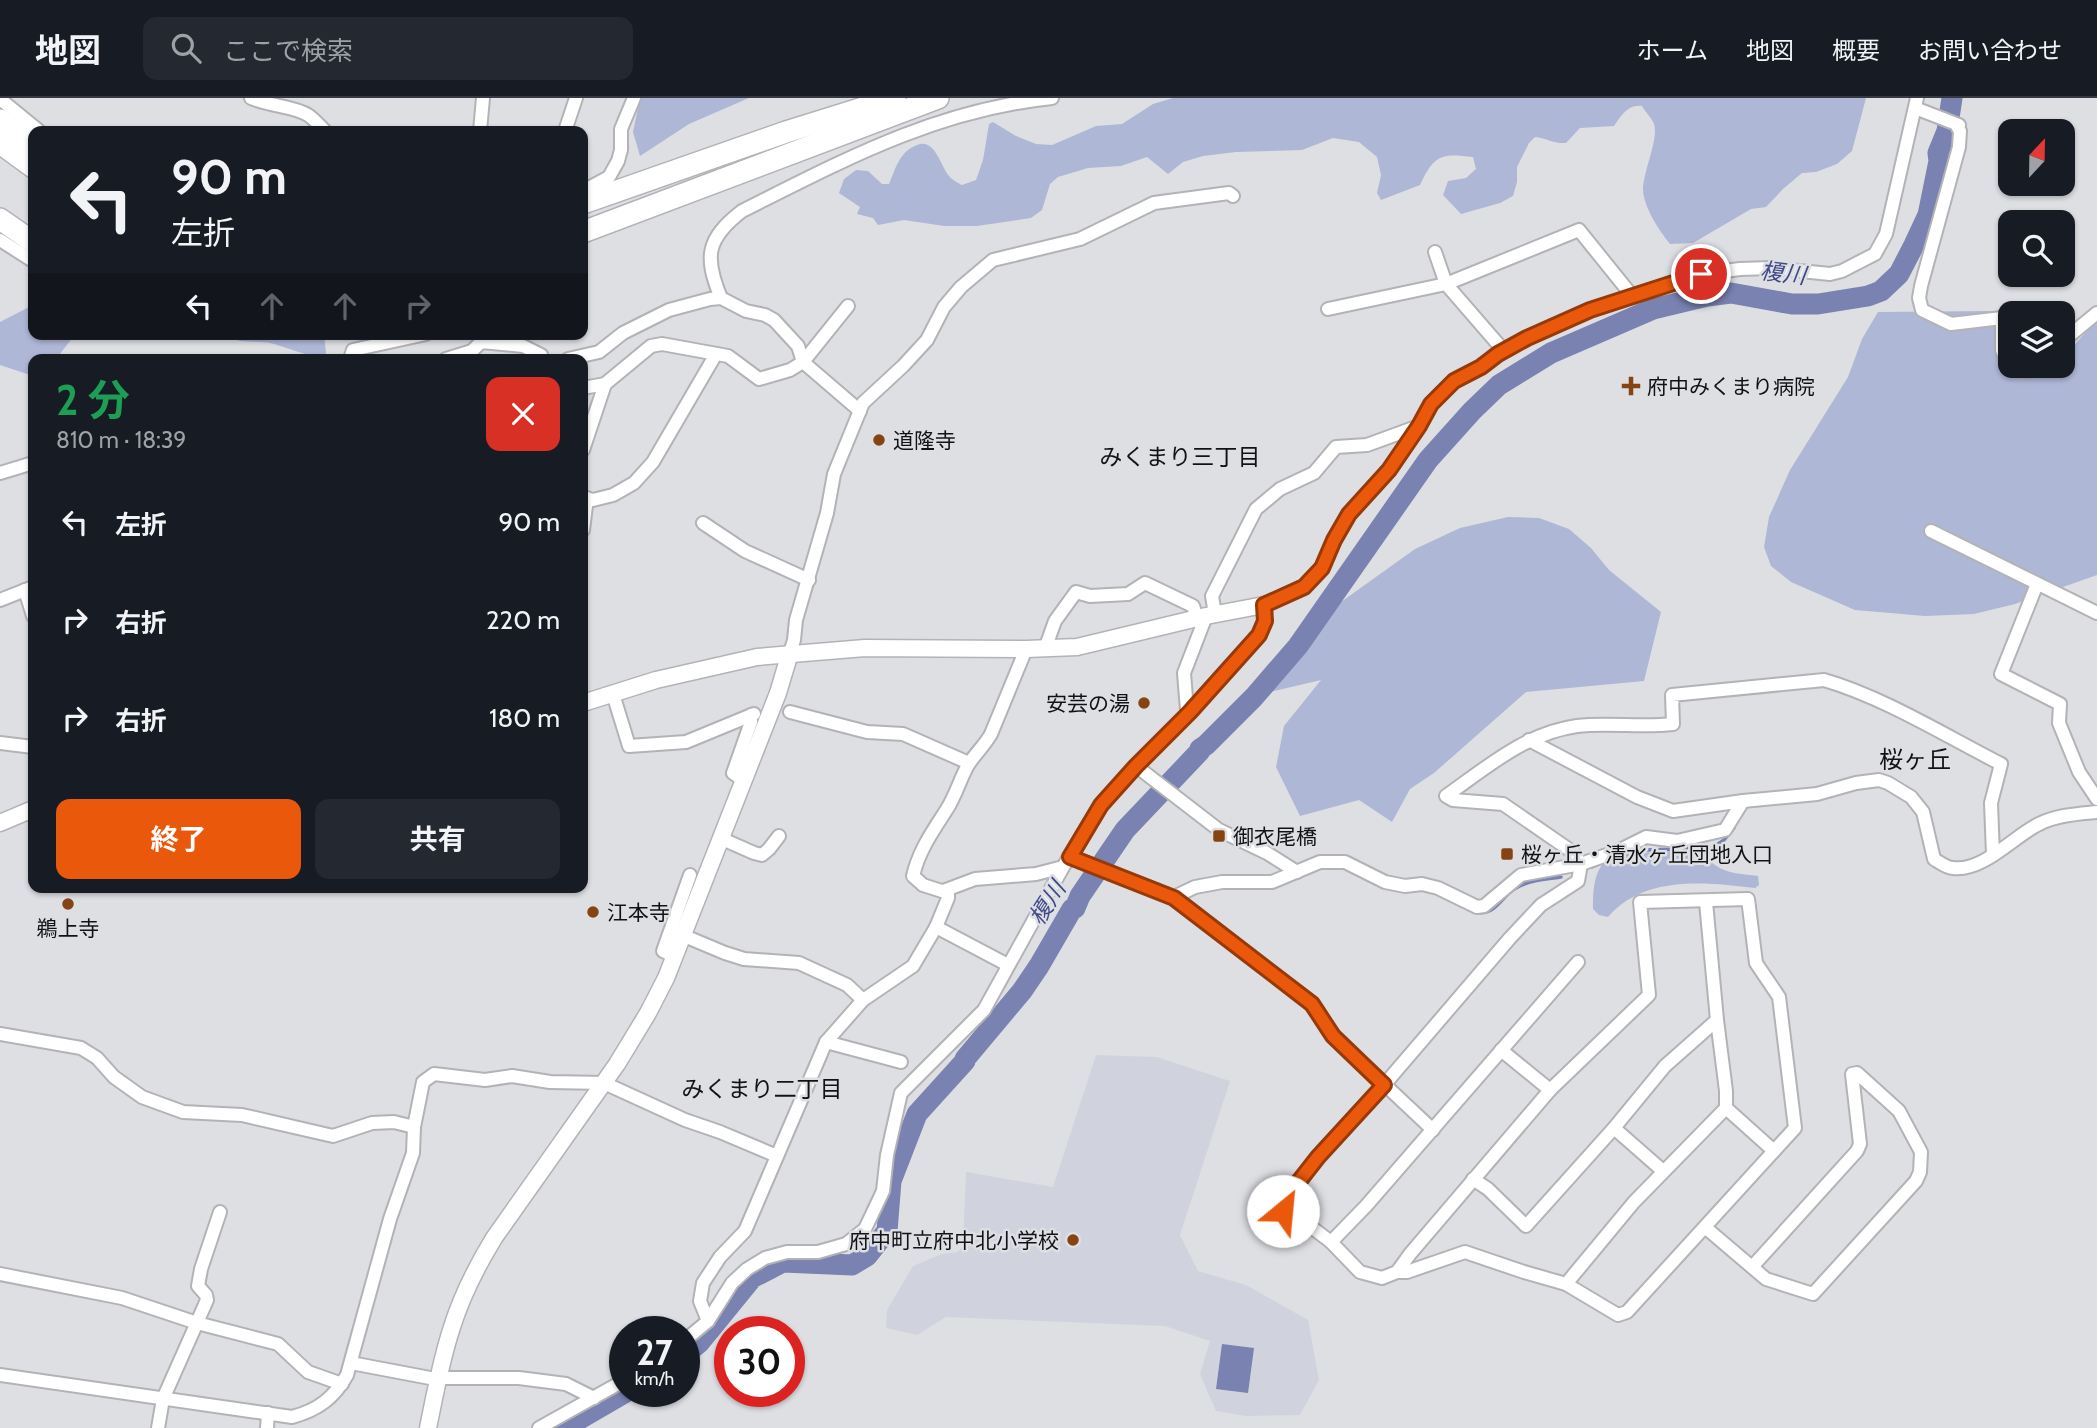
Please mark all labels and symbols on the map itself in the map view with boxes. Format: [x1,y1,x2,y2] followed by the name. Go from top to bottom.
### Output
[1998,119,2076,196] north arrow
[1671,244,1731,304] pin
[1758,256,1811,290] water label: 榎川
[1647,374,1815,399] place label: 府中みくまり病院
[1621,376,1641,396] marker: 府中みくまり病院
[893,428,956,453] place label: 道隆寺
[871,432,887,448] marker: 道隆寺
[1100,443,1261,471] district label: みくまり三丁目
[1046,691,1130,716] place label: 安芸の湯
[1136,695,1152,711] marker: 安芸の湯
[1879,745,1951,774] district label: 桜ヶ丘
[1233,824,1317,849] place label: 御衣尾橋
[1211,828,1227,844] marker: 御衣尾橋
[1521,842,1773,867] place label: 桜ヶ丘・清水ヶ丘団地入口
[1499,846,1515,862] marker: 桜ヶ丘・清水ヶ丘団地入口
[1023,874,1073,930] water label: 榎川
[60,896,76,912] marker: 鵜上寺
[607,900,670,925] place label: 江本寺
[585,904,601,920] marker: 江本寺
[37,916,100,941] place label: 鵜上寺
[682,1075,843,1103] district label: みくまり二丁目
[1246,1174,1320,1248] position arrow
[849,1228,1059,1253] place label: 府中町立府中北小学校
[1065,1232,1081,1248] marker: 府中町立府中北小学校
[714,1316,805,1407] speed limit sign: 30

